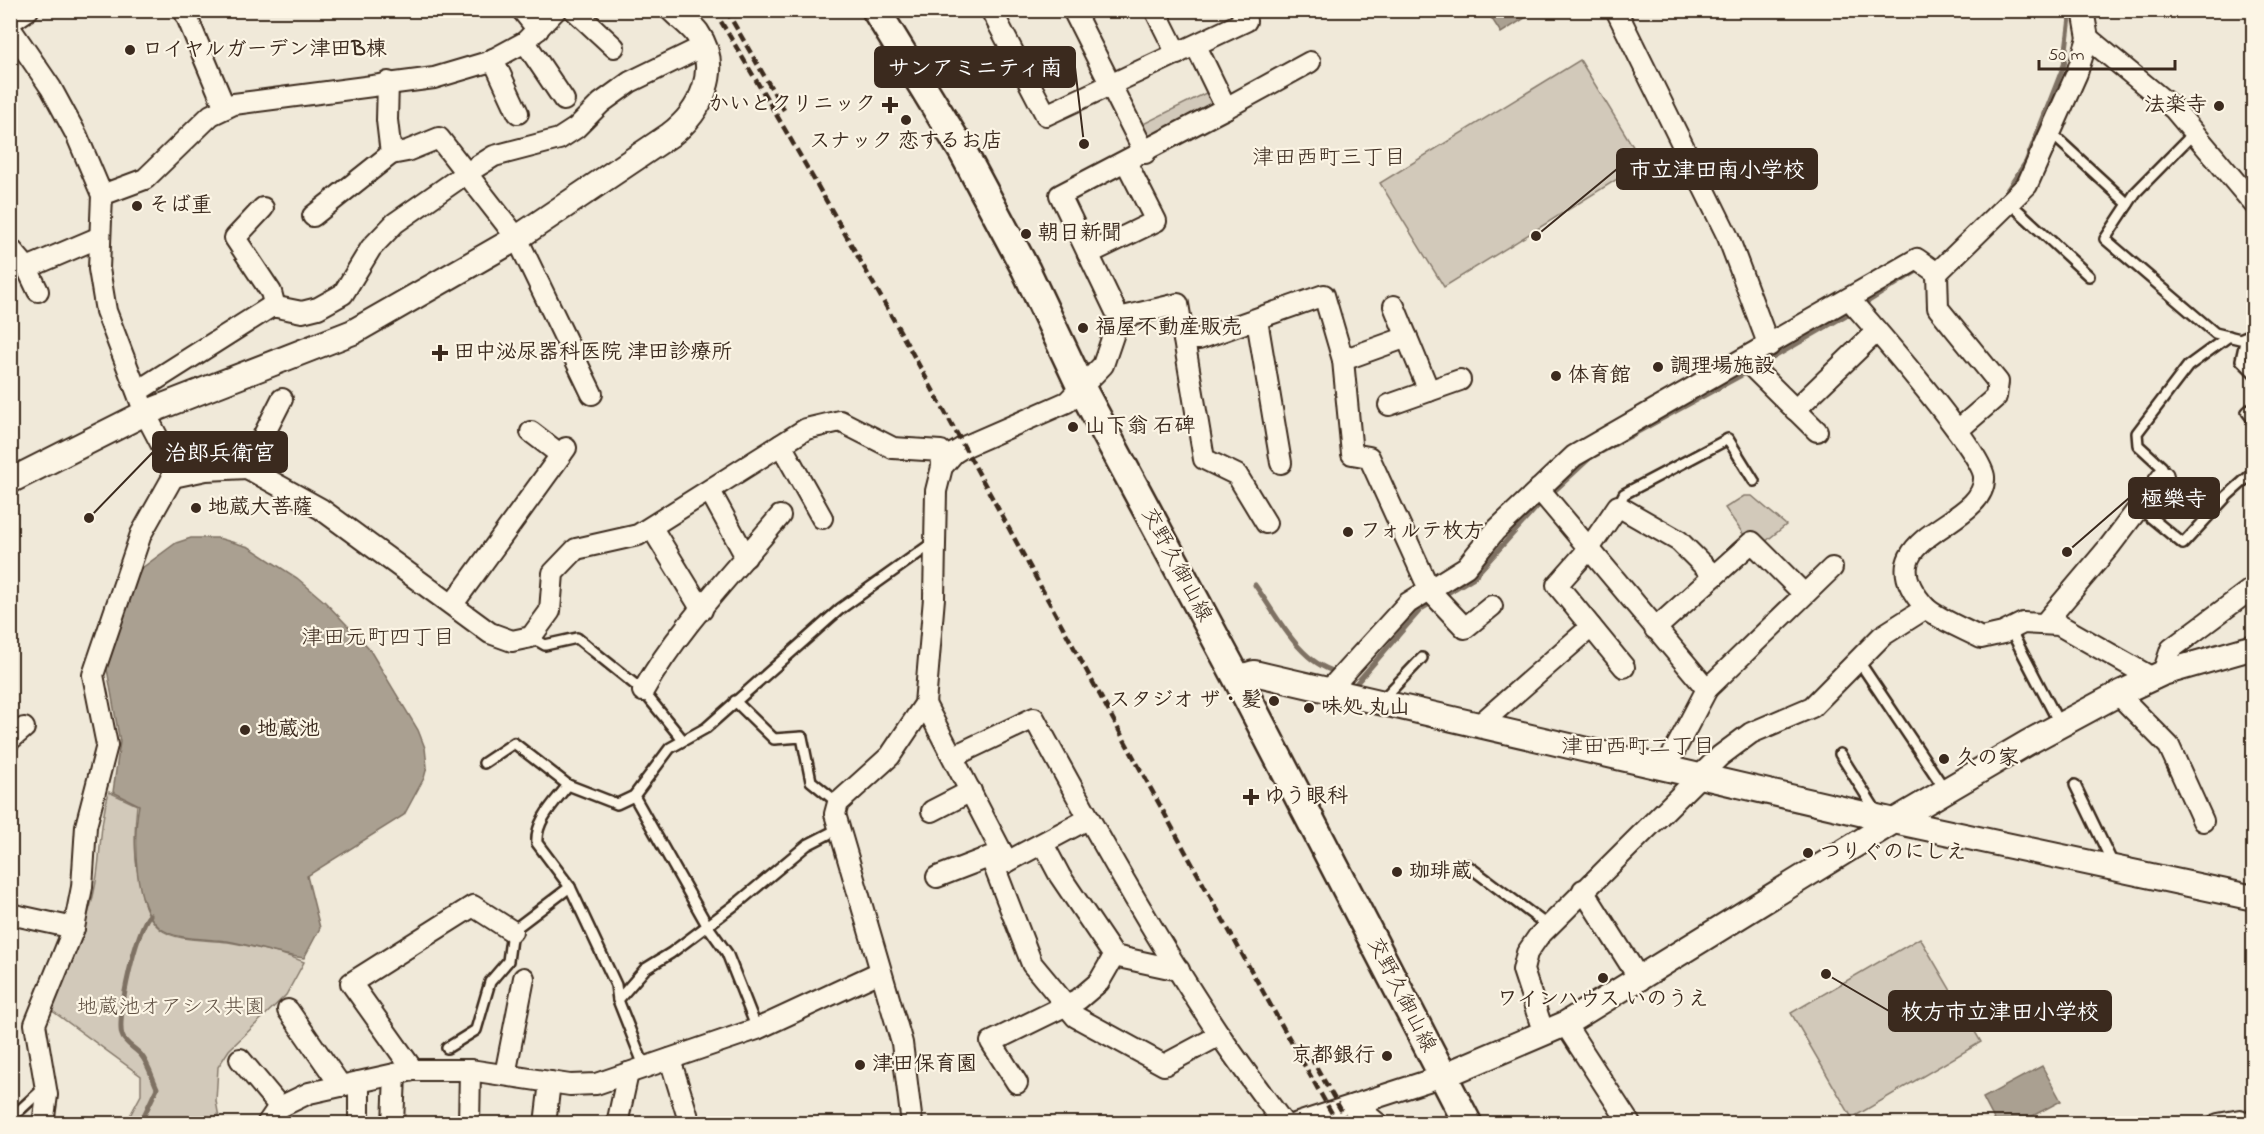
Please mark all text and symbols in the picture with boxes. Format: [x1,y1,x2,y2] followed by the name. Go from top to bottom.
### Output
[2039,33,2176,71] scale bar
[142,35,387,65] place label: ロイヤルガーデン津田B棟
[123,43,137,57] marker: ロイヤルガーデン津田B棟
[2048,43,2085,69] text: 50 m
[875,47,1075,87] callout: サンアミニティ南
[888,54,1062,86] text: サンアミニティ南
[708,90,876,120] place label: かいとクリニック
[2144,91,2207,121] place label: 法楽寺
[881,96,899,114] marker: かいとクリニック
[2212,99,2226,113] marker: 法楽寺
[899,113,913,127] marker: スナック 恋するお店
[809,127,1003,157] place label: スナック 恋するお店
[1252,143,1406,175] district label: 津田西町三丁目
[1617,149,1817,189] callout: 市立津田南小学校
[1629,156,1805,188] text: 市立津田南小学校
[149,191,212,221] place label: そば重
[130,199,144,213] marker: そば重
[1038,219,1122,249] place label: 朝日新聞
[1019,227,1033,241] marker: 朝日新聞
[1095,313,1242,343] place label: 福屋不動産販売
[1076,321,1090,335] marker: 福屋不動産販売
[454,338,732,368] place label: 田中泌尿器科医院 津田診療所
[431,344,449,362] marker: 田中泌尿器科医院 津田診療所
[1670,352,1775,382] place label: 調理場施設
[1651,360,1665,374] marker: 調理場施設
[1568,361,1631,391] place label: 体育館
[1549,369,1563,383] marker: 体育館
[1085,412,1195,442] place label: 山下翁 石碑
[1066,420,1080,434] marker: 山下翁 石碑
[153,432,287,472] callout: 治郎兵衛宮
[165,439,275,471] text: 治郎兵衛宮
[2129,478,2219,518] callout: 極樂寺
[2141,485,2207,517] text: 極樂寺
[208,493,313,523] place label: 地蔵大菩薩
[189,501,203,515] marker: 地蔵大菩薩
[1133,502,1219,628] street label: 交野久御山線
[1360,517,1484,547] place label: フォルテ枚方
[1341,525,1355,539] marker: フォルテ枚方
[301,623,455,655] district label: 津田元町四丁目
[1109,686,1262,716] place label: スタジオ ザ・髪
[1321,693,1410,723] place label: 味処 丸山
[1267,694,1281,708] marker: スタジオ ザ・髪
[1302,701,1316,715] marker: 味処 丸山
[257,715,320,745] place label: 地蔵池
[238,723,252,737] marker: 地蔵池
[1561,732,1715,764] district label: 津田西町二丁目
[1956,744,2019,774] place label: 久の家
[1937,752,1951,766] marker: 久の家
[1264,782,1348,812] place label: ゆう眼科
[1242,788,1260,806] marker: ゆう眼科
[1820,838,1967,868] place label: つりぐのにしえ
[1801,846,1815,860] marker: つりぐのにしえ
[1409,857,1472,887] place label: 珈琲蔵
[1390,865,1404,879] marker: 珈琲蔵
[1359,932,1443,1058] street label: 交野久御山線
[1596,971,1610,985] marker: ワインハウス いのうえ
[1497,985,1709,1015] place label: ワインハウス いのうえ
[1889,991,2111,1031] callout: 枚方市立津田小学校
[77,993,265,1023] park label: 地蔵池オアシス共園
[1901,998,2099,1030] text: 枚方市立津田小学校
[1291,1041,1375,1071] place label: 京都銀行
[1380,1049,1394,1063] marker: 京都銀行
[872,1050,977,1080] place label: 津田保育園
[853,1058,867,1072] marker: 津田保育園

